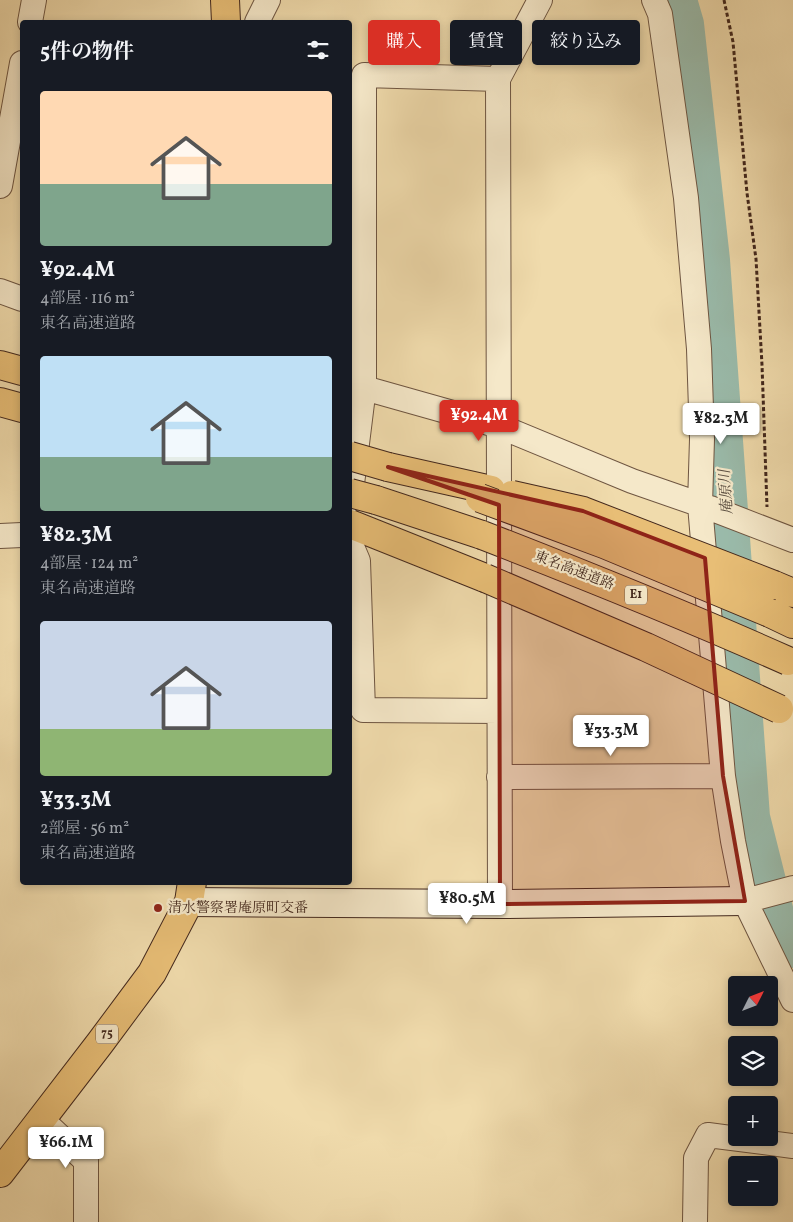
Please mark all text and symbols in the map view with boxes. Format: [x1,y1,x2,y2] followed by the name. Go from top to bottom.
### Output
[368,20,440,65] chip: 購入
[450,20,522,65] chip: 賃貸
[532,20,640,65] chip: 絞り込み
[304,36,332,64] icon: filters
[40,38,134,67] text: 5件の物件
[141,123,231,213] icon: home
[40,256,115,285] text: ¥92.4M
[40,288,135,310] text: 4部屋 · 116 m²
[40,313,136,335] text: 東名高速道路
[141,388,231,478] icon: home
[438,400,520,442] pin: ¥92.4M
[680,402,762,445] pin: ¥82.3M
[451,405,507,427] text: ¥92.4M
[694,408,748,430] text: ¥82.3M
[715,467,739,515] water label: 庵原川
[40,521,112,550] text: ¥82.3M
[531,547,617,595] street label: 東名高速道路
[40,553,138,575] text: 4部屋 · 124 m²
[40,578,136,600] text: 東名高速道路
[625,586,647,604] road number: E1
[141,653,231,743] icon: home
[570,714,652,757] pin: ¥33.3M
[584,720,638,742] text: ¥33.3M
[40,786,111,815] text: ¥33.3M
[40,818,129,840] text: 2部屋 · 56 m²
[40,843,136,865] text: 東名高速道路
[426,882,508,925] pin: ¥80.5M
[439,888,495,910] text: ¥80.5M
[168,899,308,918] place label: 清水警察署庵原町交番
[152,902,164,914] marker: 清水警察署庵原町交番
[728,976,778,1026] north arrow
[728,976,778,1206] map controls
[96,1024,118,1044] road number: 75
[728,1036,778,1086] button: layers
[728,1096,778,1146] button: +
[25,1126,107,1169] pin: ¥66.1M
[39,1132,93,1154] text: ¥66.1M
[728,1156,778,1206] button: −

